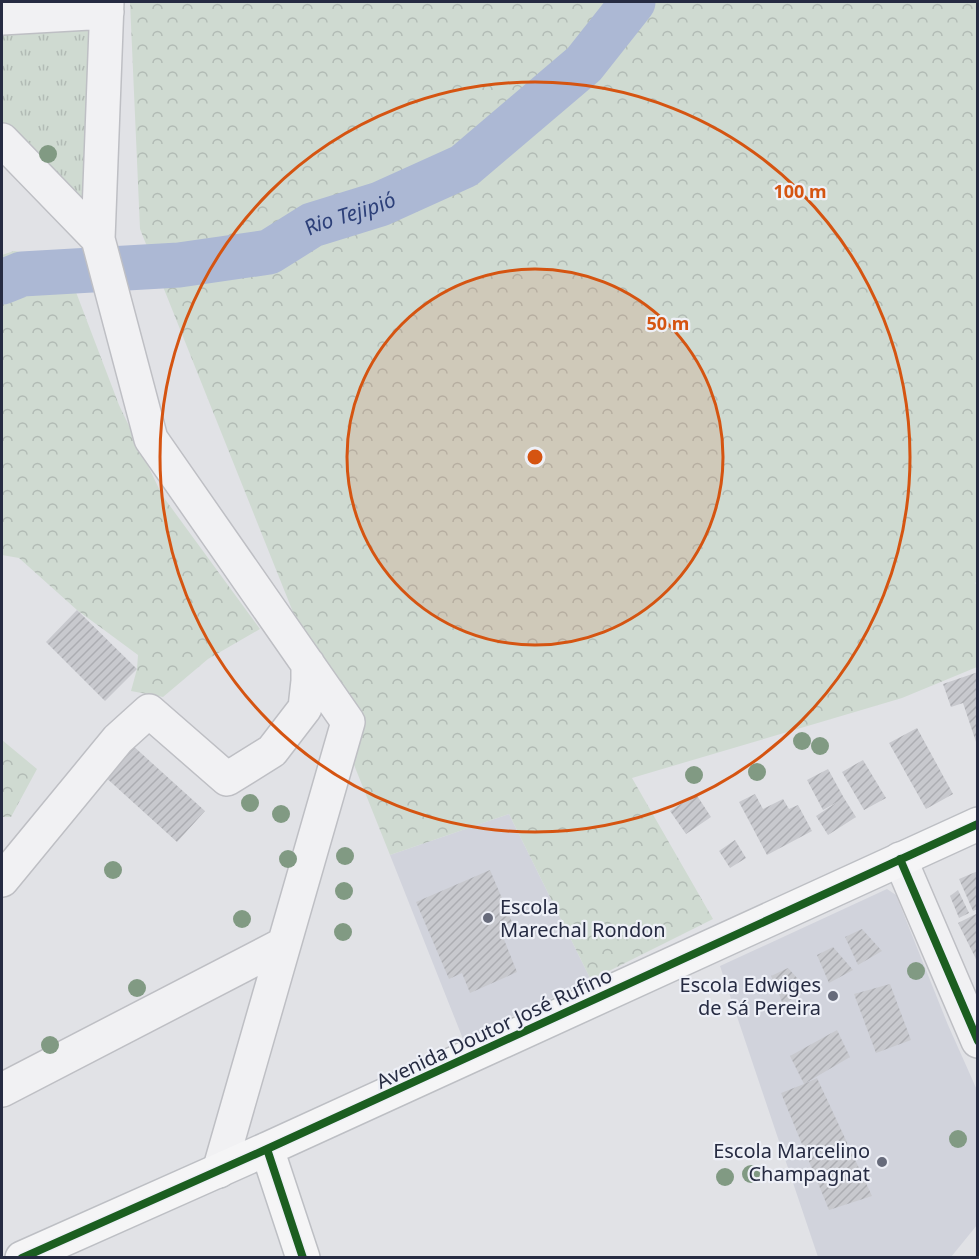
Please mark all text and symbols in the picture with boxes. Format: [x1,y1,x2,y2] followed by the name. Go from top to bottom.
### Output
[773,179,827,203] text: 100 m
[298,185,400,241] water label: Rio Tejipió
[647,311,689,335] text: 50 m
[525,447,545,467] centre of rings
[500,893,666,943] place label: Escola Marechal Rondon
[481,911,495,925] marker: Escola Marechal Rondon
[372,961,616,1095] street label: Avenida Doutor José Rufino
[680,971,821,1021] place label: Escola Edwiges de Sá Pereira
[826,989,840,1003] marker: Escola Edwiges de Sá Pereira
[713,1137,870,1187] place label: Escola Marcelino Champagnat
[875,1155,889,1169] marker: Escola Marcelino Champagnat

